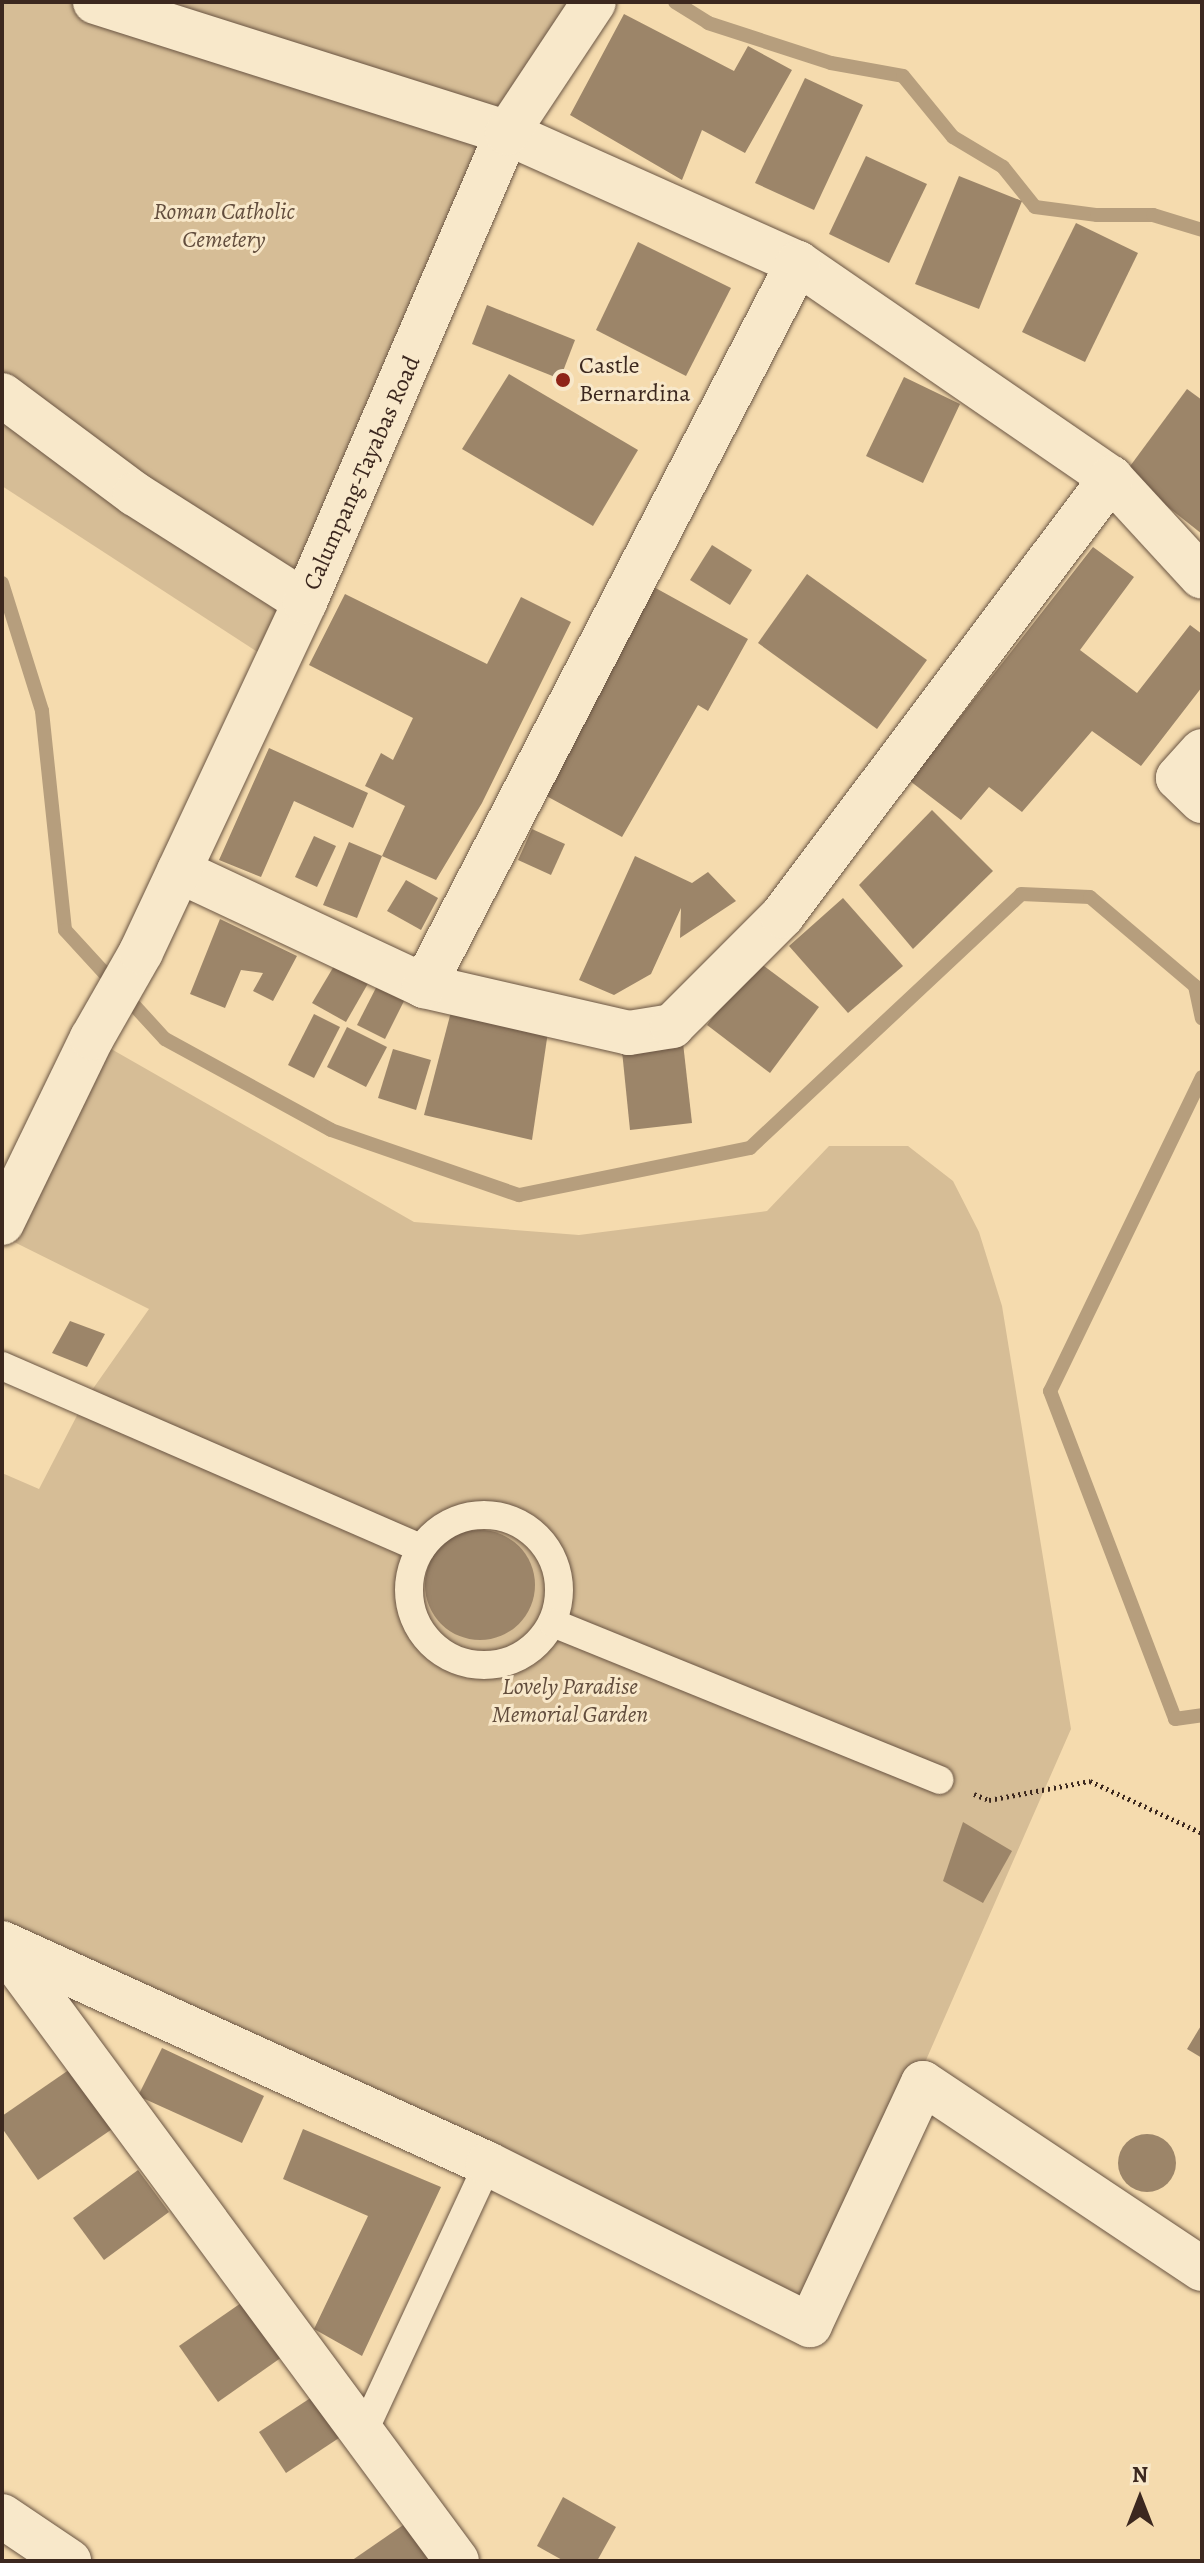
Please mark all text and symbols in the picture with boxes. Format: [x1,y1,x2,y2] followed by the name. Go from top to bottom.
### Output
[153,198,295,254] park label: Roman Catholic Cemetery
[297,351,427,595] street label: Calumpang-Tayabas Road
[579,352,690,408] place label: Castle Bernardina
[554,371,572,389] marker: Castle Bernardina
[492,1673,648,1729] park label: Lovely Paradise Memorial Garden
[1100,2459,1180,2539] north arrow
[1132,2460,1148,2490] text: N

